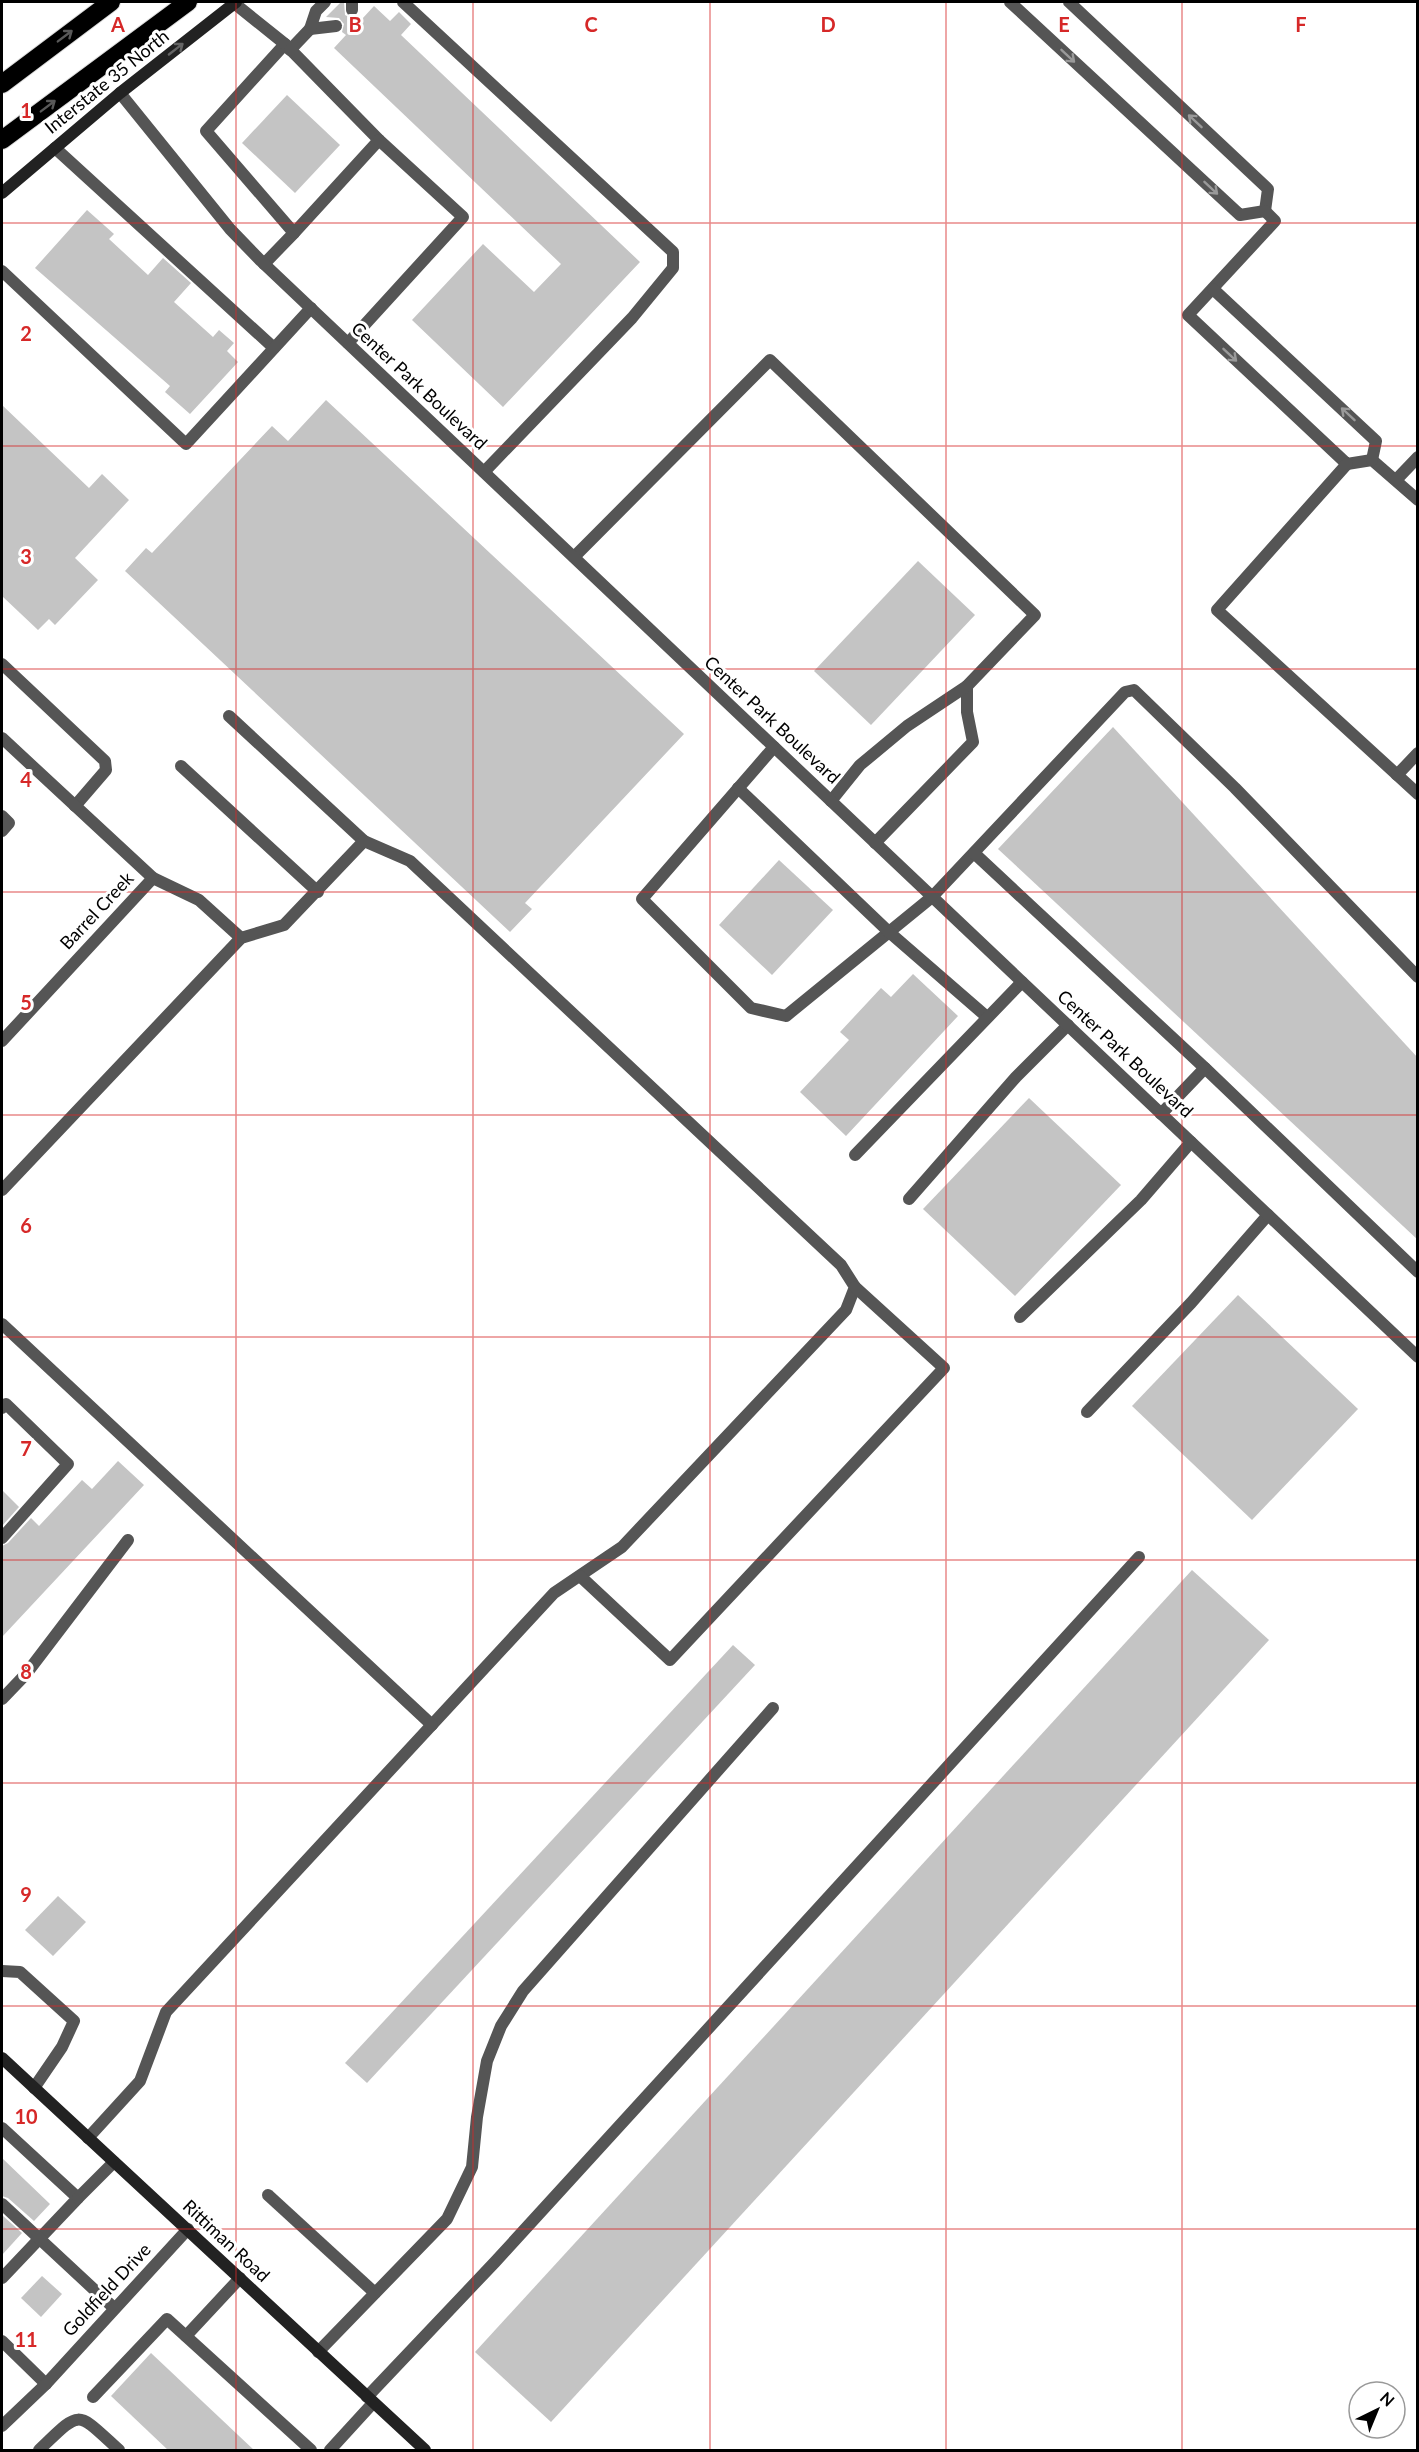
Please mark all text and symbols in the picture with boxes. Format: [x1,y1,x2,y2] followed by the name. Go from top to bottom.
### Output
[110,12,125,36] text: A
[348,12,362,36] text: B
[584,12,598,36] text: C
[820,12,836,36] text: D
[1058,12,1070,36] text: E
[1295,12,1307,36] text: F
[40,25,173,138] street label: Interstate 35 North
[57,30,73,43] one-way arrow
[168,42,184,55] one-way arrow
[1060,48,1075,62] one-way arrow
[20,98,32,122] text: 1
[40,99,56,112] one-way arrow
[1187,113,1202,128] one-way arrow
[1203,181,1218,196] one-way arrow
[347,317,492,454] street label: Center Park Boulevard
[20,321,32,345] text: 2
[1223,347,1238,362] one-way arrow
[1340,407,1355,421] one-way arrow
[20,544,32,568] text: 3
[700,651,845,788] street label: Center Park Boulevard
[20,767,32,791] text: 4
[55,866,138,954] street label: Barrel Creek
[1053,985,1198,1122] street label: Center Park Boulevard
[20,990,32,1014] text: 5
[20,1213,32,1237] text: 6
[20,1436,32,1460] text: 7
[20,1659,32,1683] text: 8
[20,1882,32,1906] text: 9
[14,2104,38,2128] text: 10
[179,2195,275,2286] street label: Rittiman Road
[58,2238,155,2340] street label: Goldfield Drive
[14,2327,38,2351] text: 11
[1347,2380,1407,2440] north arrow
[1377,2388,1399,2410] text: N

